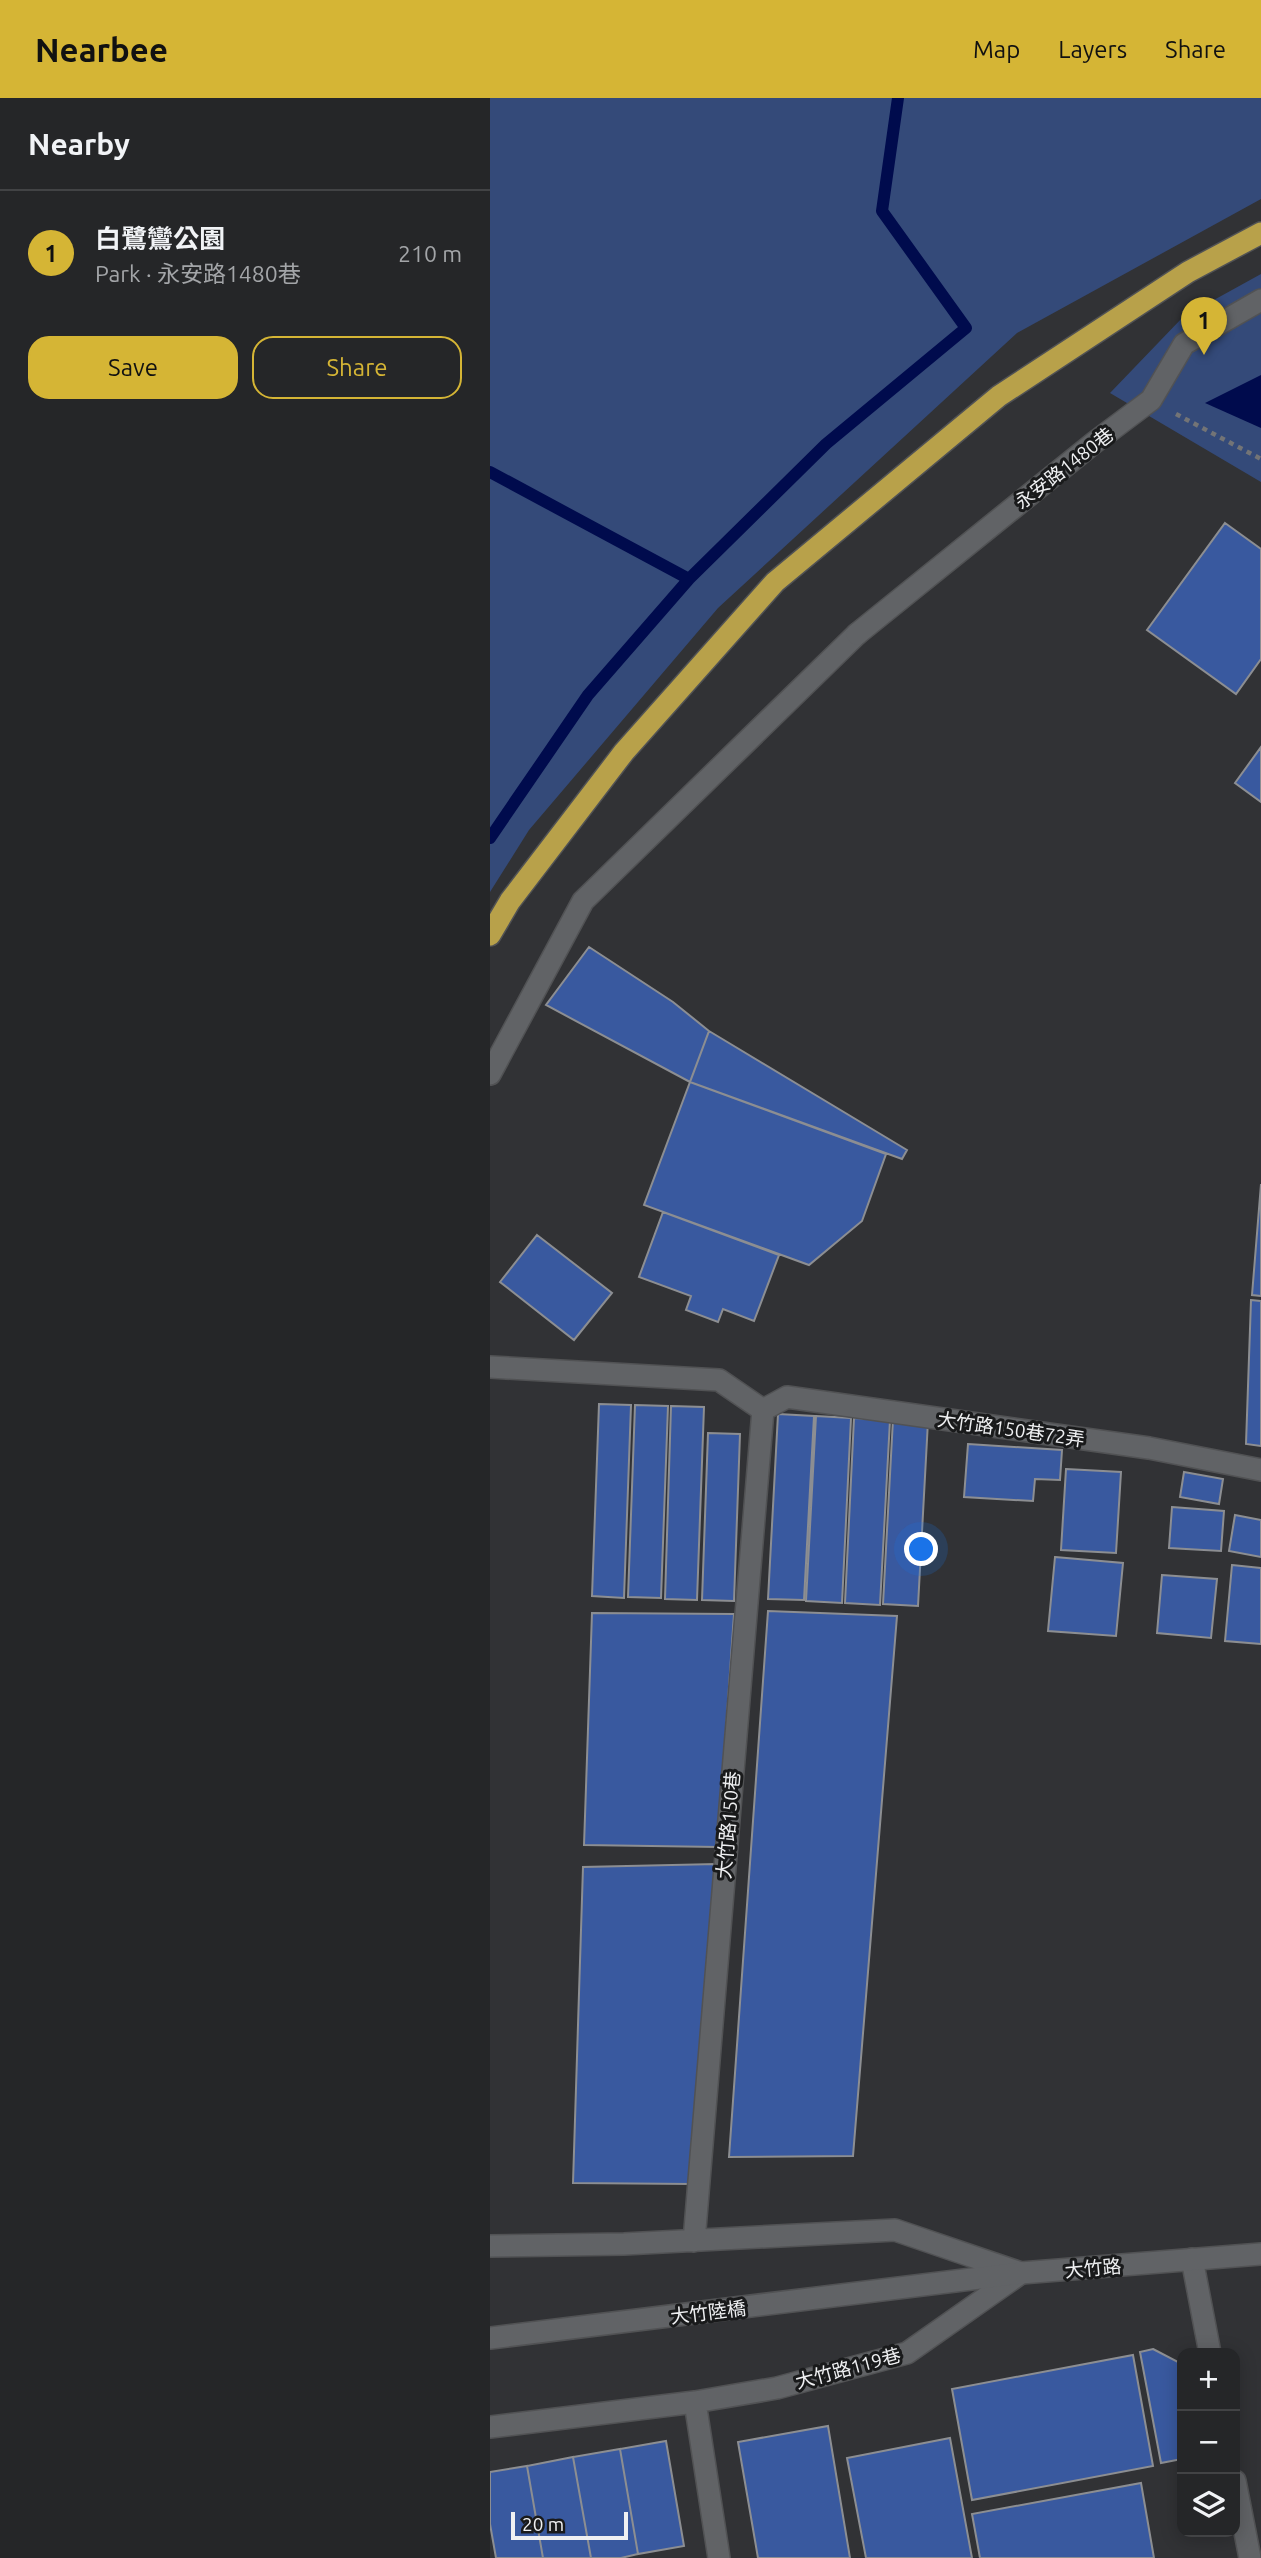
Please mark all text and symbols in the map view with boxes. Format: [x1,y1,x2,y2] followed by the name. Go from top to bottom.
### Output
[35,31,168,68] text: Nearbee
[973,36,1020,63] text: Map
[1058,36,1127,63] text: Layers
[1165,36,1226,63] text: Share
[28,127,130,161] text: Nearby
[95,224,225,253] text: 白鷺鸞公園
[45,241,57,266] text: 1
[398,241,462,266] text: 210 m
[95,261,301,286] text: Park · 永安路1480巷
[1181,297,1227,355] pin: 1
[28,336,238,399] button: Save
[252,336,462,399] button: Share
[1010,423,1118,513] street label: 永安路1480巷
[936,1408,1086,1450] street label: 大竹路150巷72弄
[904,1532,938,1566] your location
[712,1770,744,1880] street label: 大竹路150巷
[1064,2255,1122,2281] street label: 大竹路
[669,2296,747,2328] street label: 大竹陸橋
[793,2343,903,2393] street label: 大竹路119巷
[1177,2348,1240,2537] map controls
[1177,2348,1240,2411] button: +
[1177,2411,1240,2474] button: −
[1177,2474,1240,2537] button: layers
[511,2509,628,2541] scale bar
[522,2513,564,2535] text: 20 m

